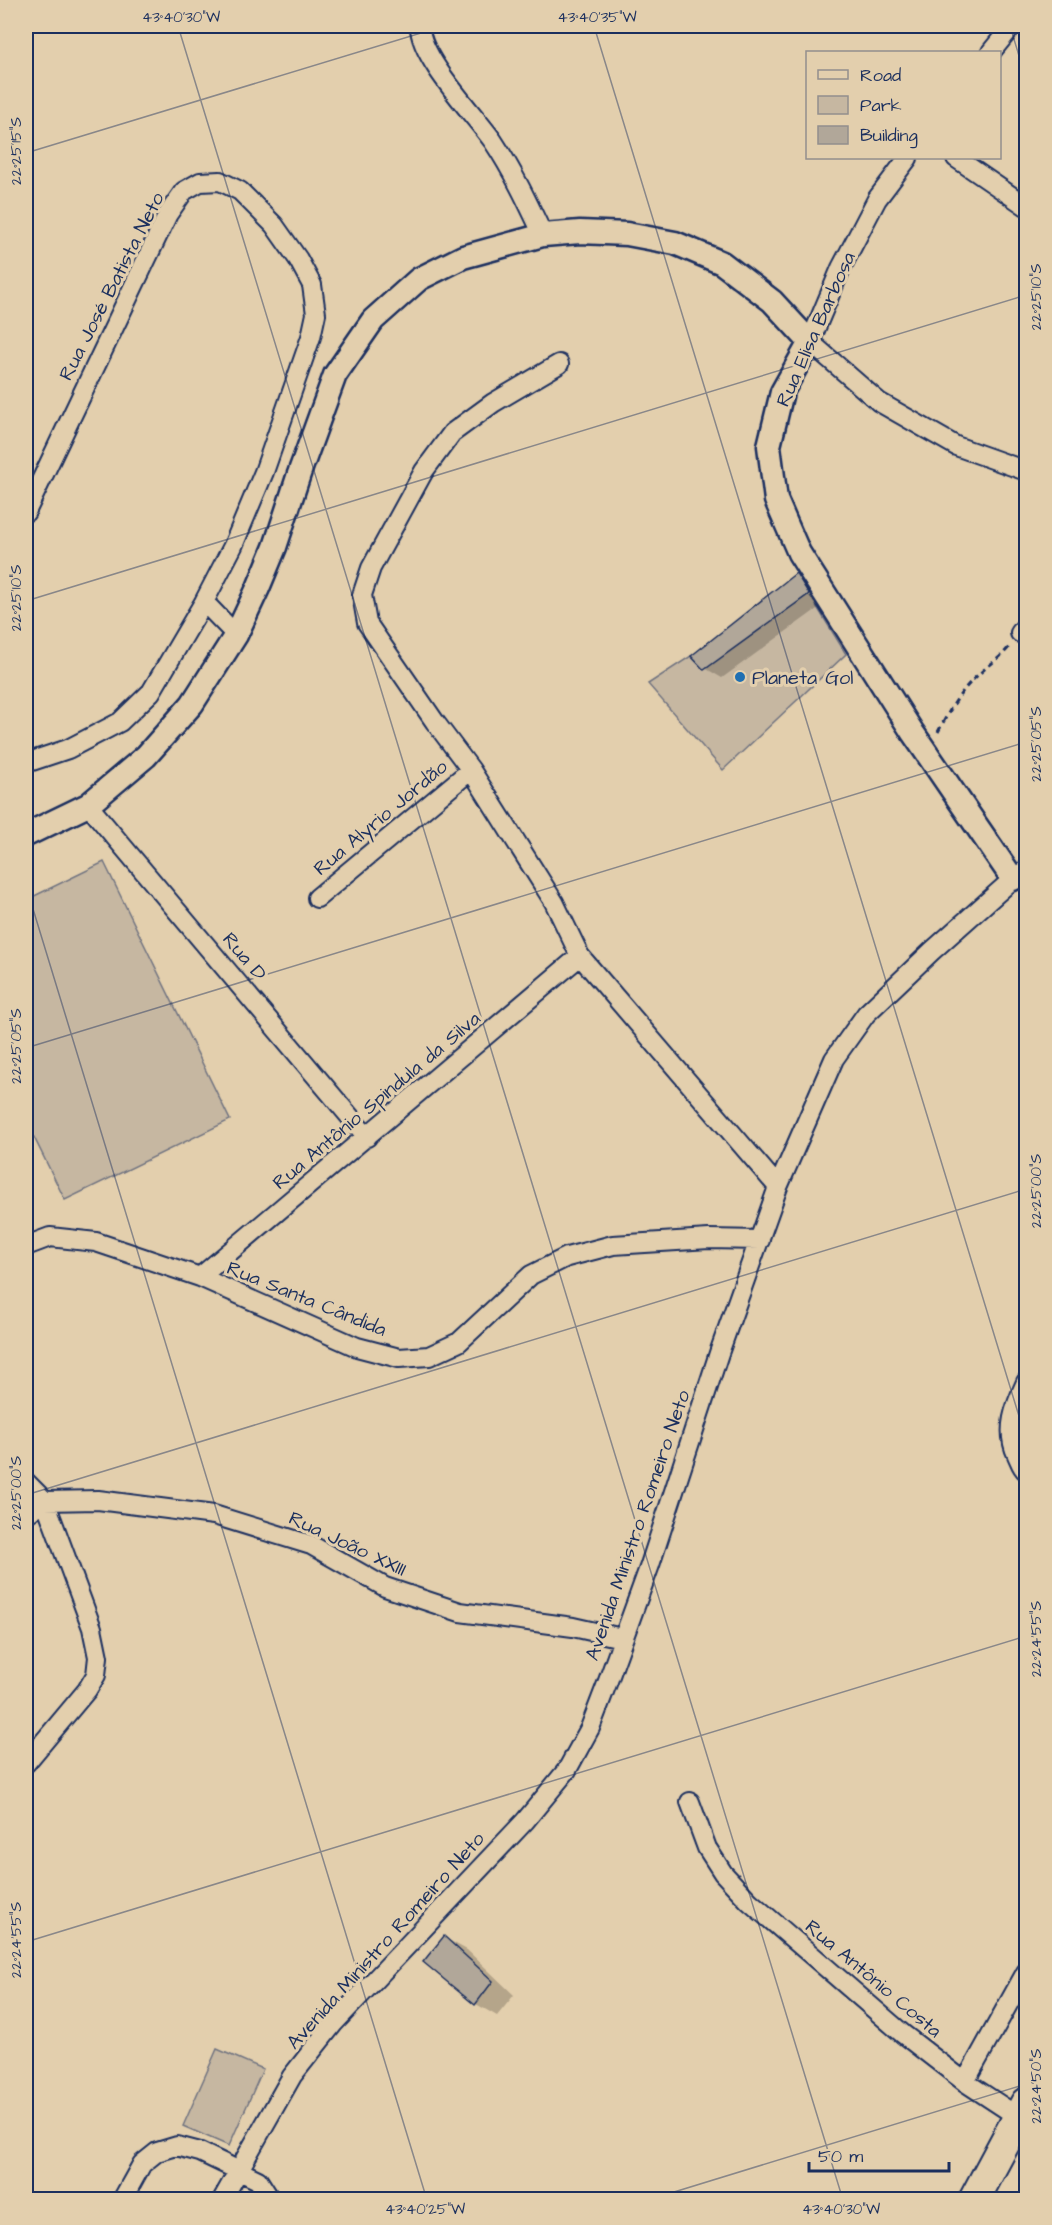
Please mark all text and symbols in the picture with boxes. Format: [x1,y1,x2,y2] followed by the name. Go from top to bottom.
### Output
[142,7,220,28] text: 43°40'30"W
[557,7,637,28] text: 43°40'35"W
[806,51,1001,159] legend
[860,63,901,88] text: Road
[860,93,902,118] text: Park
[6,117,27,185] text: 22°25'15"S
[860,123,918,149] text: Building
[52,188,172,385] street label: Rua José Batista Neto
[769,247,863,411] street label: Rua Elisa Barbosa
[1026,263,1047,330] text: 22°25'10"S
[6,564,27,631] text: 22°25'10"S
[752,664,853,692] place label: Planeta Gol
[733,670,747,684] marker: Planeta Gol
[1026,706,1047,782] text: 22°25'05"S
[308,753,454,883] street label: Rua Alyrio Jordão
[216,926,273,987] street label: Rua D
[267,1005,487,1196] street label: Rua Antônio Spindula da Silva
[6,1008,27,1084] text: 22°25'05"S
[1026,1154,1047,1228] text: 22°25'00"S
[223,1254,391,1344] street label: Rua Santa Cândida
[578,1386,697,1664] street label: Avenida Ministro Romeiro Neto
[6,1456,27,1530] text: 22°25'00"S
[284,1504,411,1583] street label: Rua João XXIII
[1026,1601,1047,1677] text: 22°24'55"S
[280,1826,491,2056] street label: Avenida Ministro Romeiro Neto
[6,1902,27,1978] text: 22°24'55"S
[799,1913,948,2044] street label: Rua Antônio Costa
[1026,2048,1047,2123] text: 22°24'50"S
[809,2135,948,2173] scale bar
[818,2144,863,2169] text: 50 m
[385,2199,465,2220] text: 43°40'25"W
[802,2199,880,2220] text: 43°40'30"W

